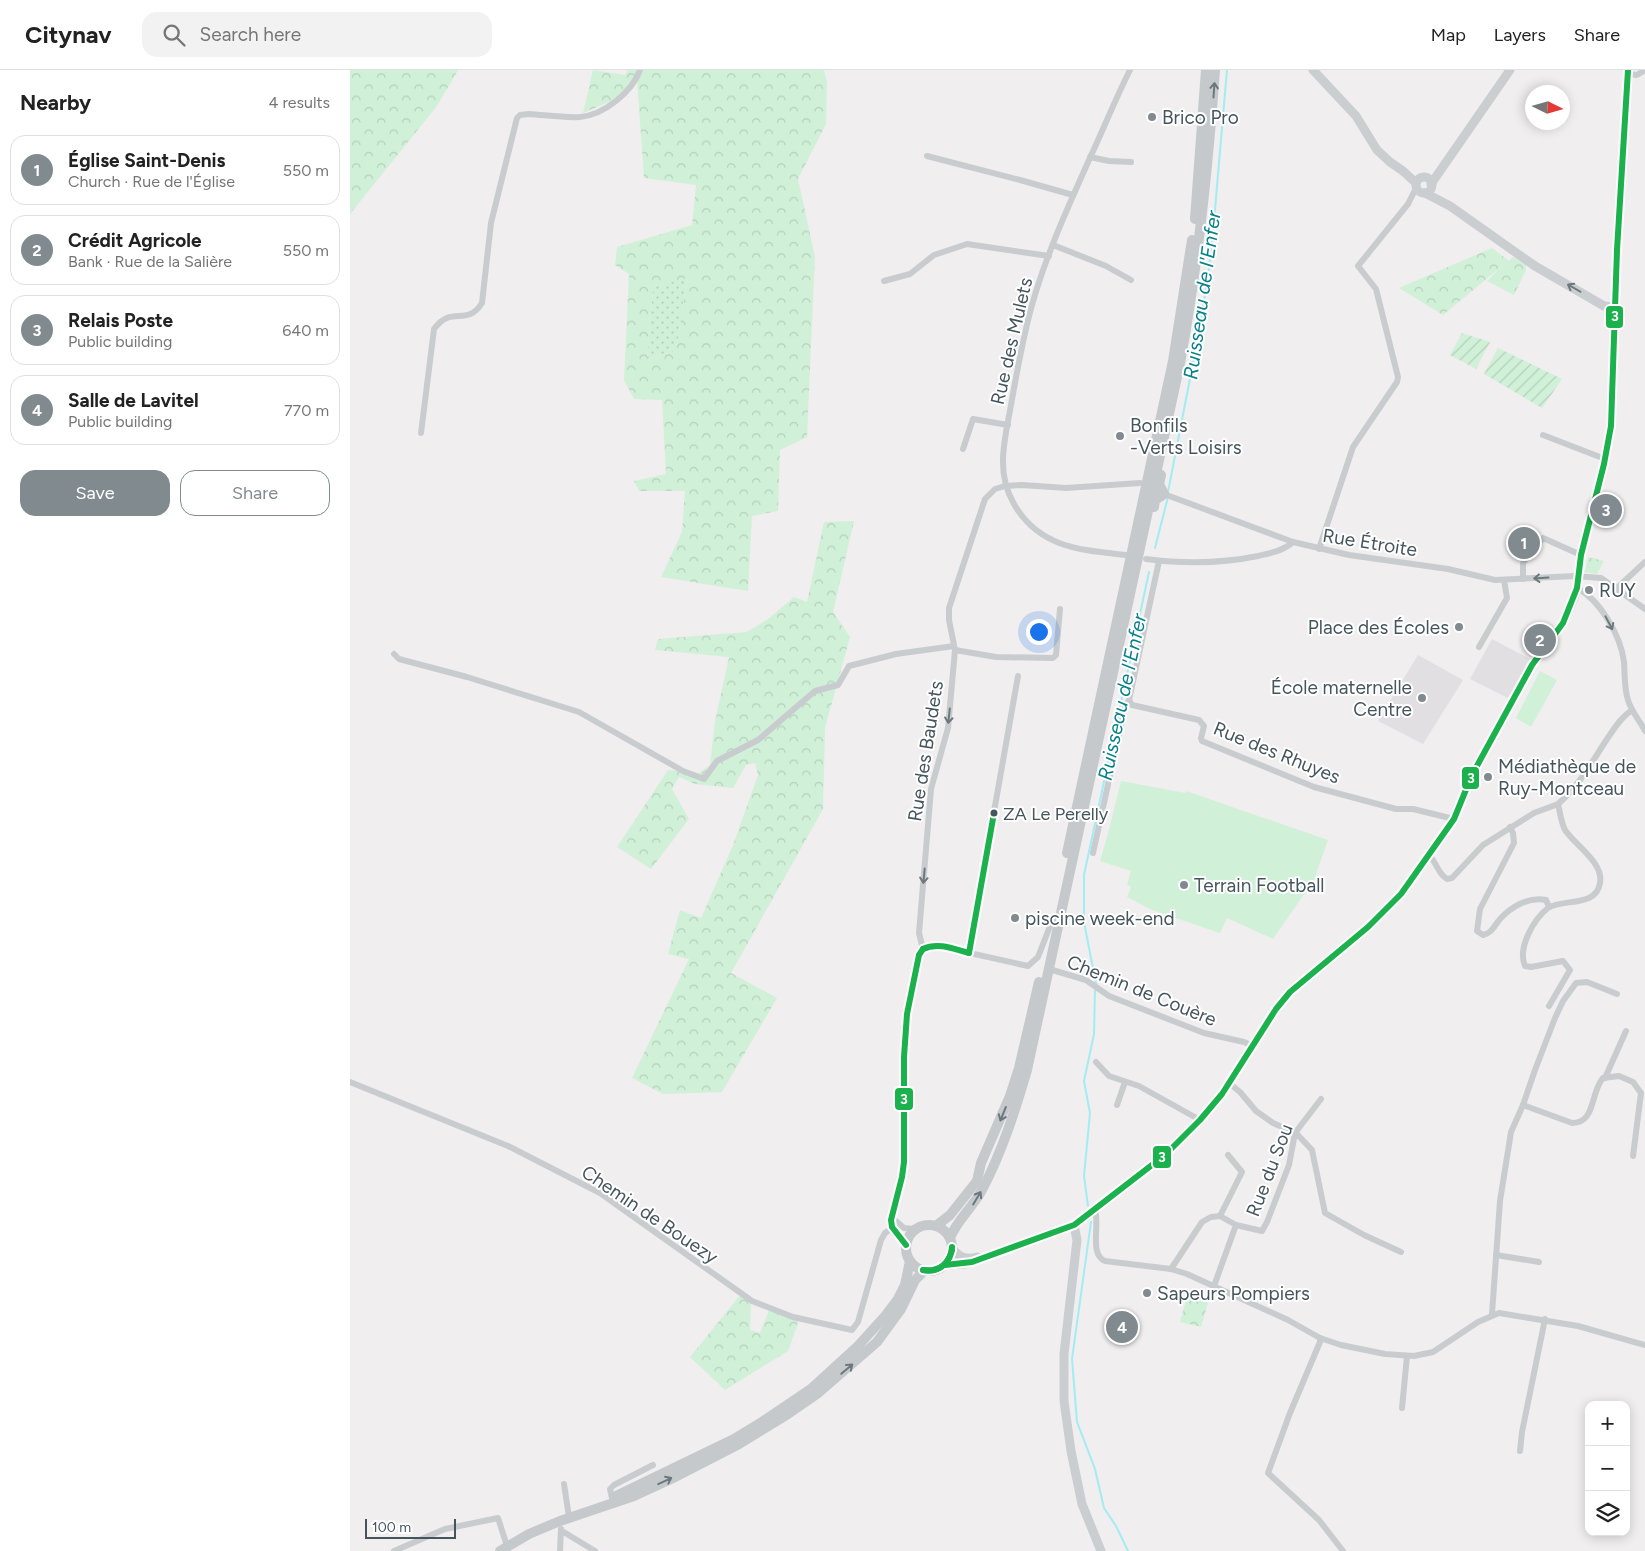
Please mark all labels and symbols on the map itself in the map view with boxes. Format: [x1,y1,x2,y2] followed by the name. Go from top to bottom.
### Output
[1209,82,1218,98] one-way arrow
[1525,85,1570,130] north arrow
[1162,106,1239,129] place label: Brico Pro
[1146,111,1158,123] marker: Brico Pro
[1178,208,1226,381] water label: Ruisseau de l'Enfer
[986,275,1037,407] street label: Rue des Mulets
[1567,283,1582,293] one-way arrow
[1605,305,1624,329] line badge: 3
[1611,308,1619,325] text: 3
[1130,414,1242,459] place label: Bonfils -Verts Loisirs
[1114,430,1126,442] marker: Bonfils -Verts Loisirs
[1590,491,1622,529] pin: 3
[1321,524,1419,561] street label: Rue Étroite
[1508,524,1540,562] pin: 1
[1534,574,1550,583] one-way arrow
[1599,579,1636,602] place label: RUY
[1583,584,1595,596] marker: RUY
[1093,610,1152,783] water label: Ruisseau de l'Enfer
[1308,616,1449,639] place label: Place des Écoles
[1604,616,1614,631] one-way arrow
[1026,619,1052,645] your location
[1453,621,1465,633] marker: Place des Écoles
[1524,621,1556,659] pin: 2
[1271,676,1412,721] place label: École maternelle Centre
[903,679,948,823] street label: Rue des Baudets
[1416,692,1428,704] marker: École maternelle Centre
[944,708,954,724] one-way arrow
[1210,717,1344,788] street label: Rue des Rhuyes
[1498,755,1636,800] place label: Médiathèque de Ruy-Montceau
[1461,766,1480,790] line badge: 3
[1467,770,1475,787] text: 3
[1482,771,1494,783] marker: Médiathèque de Ruy-Montceau
[1003,803,1109,825] place label: ZA Le Perelly
[989,808,999,818] marker: ZA Le Perelly
[919,868,928,884] one-way arrow
[1194,874,1325,897] place label: Terrain Football
[1178,879,1190,891] marker: Terrain Football
[1025,907,1175,930] place label: piscine week-end
[1009,912,1021,924] marker: piscine week-end
[1064,950,1220,1031] street label: Chemin de Couère
[894,1087,914,1111] line badge: 3
[900,1091,908,1108] text: 3
[997,1106,1007,1121] one-way arrow
[1241,1121,1298,1220] street label: Rue du Sou
[1152,1145,1172,1169] line badge: 3
[1158,1149,1166,1166] text: 3
[577,1160,722,1269] street label: Chemin de Bouezy
[973,1192,983,1206] one-way arrow
[1157,1282,1310,1305] place label: Sapeurs Pompiers
[1141,1287,1153,1299] marker: Sapeurs Pompiers
[1106,1308,1138,1346] pin: 4
[841,1363,854,1374] one-way arrow
[657,1476,672,1486] one-way arrow
[365,1516,456,1539] scale bar

